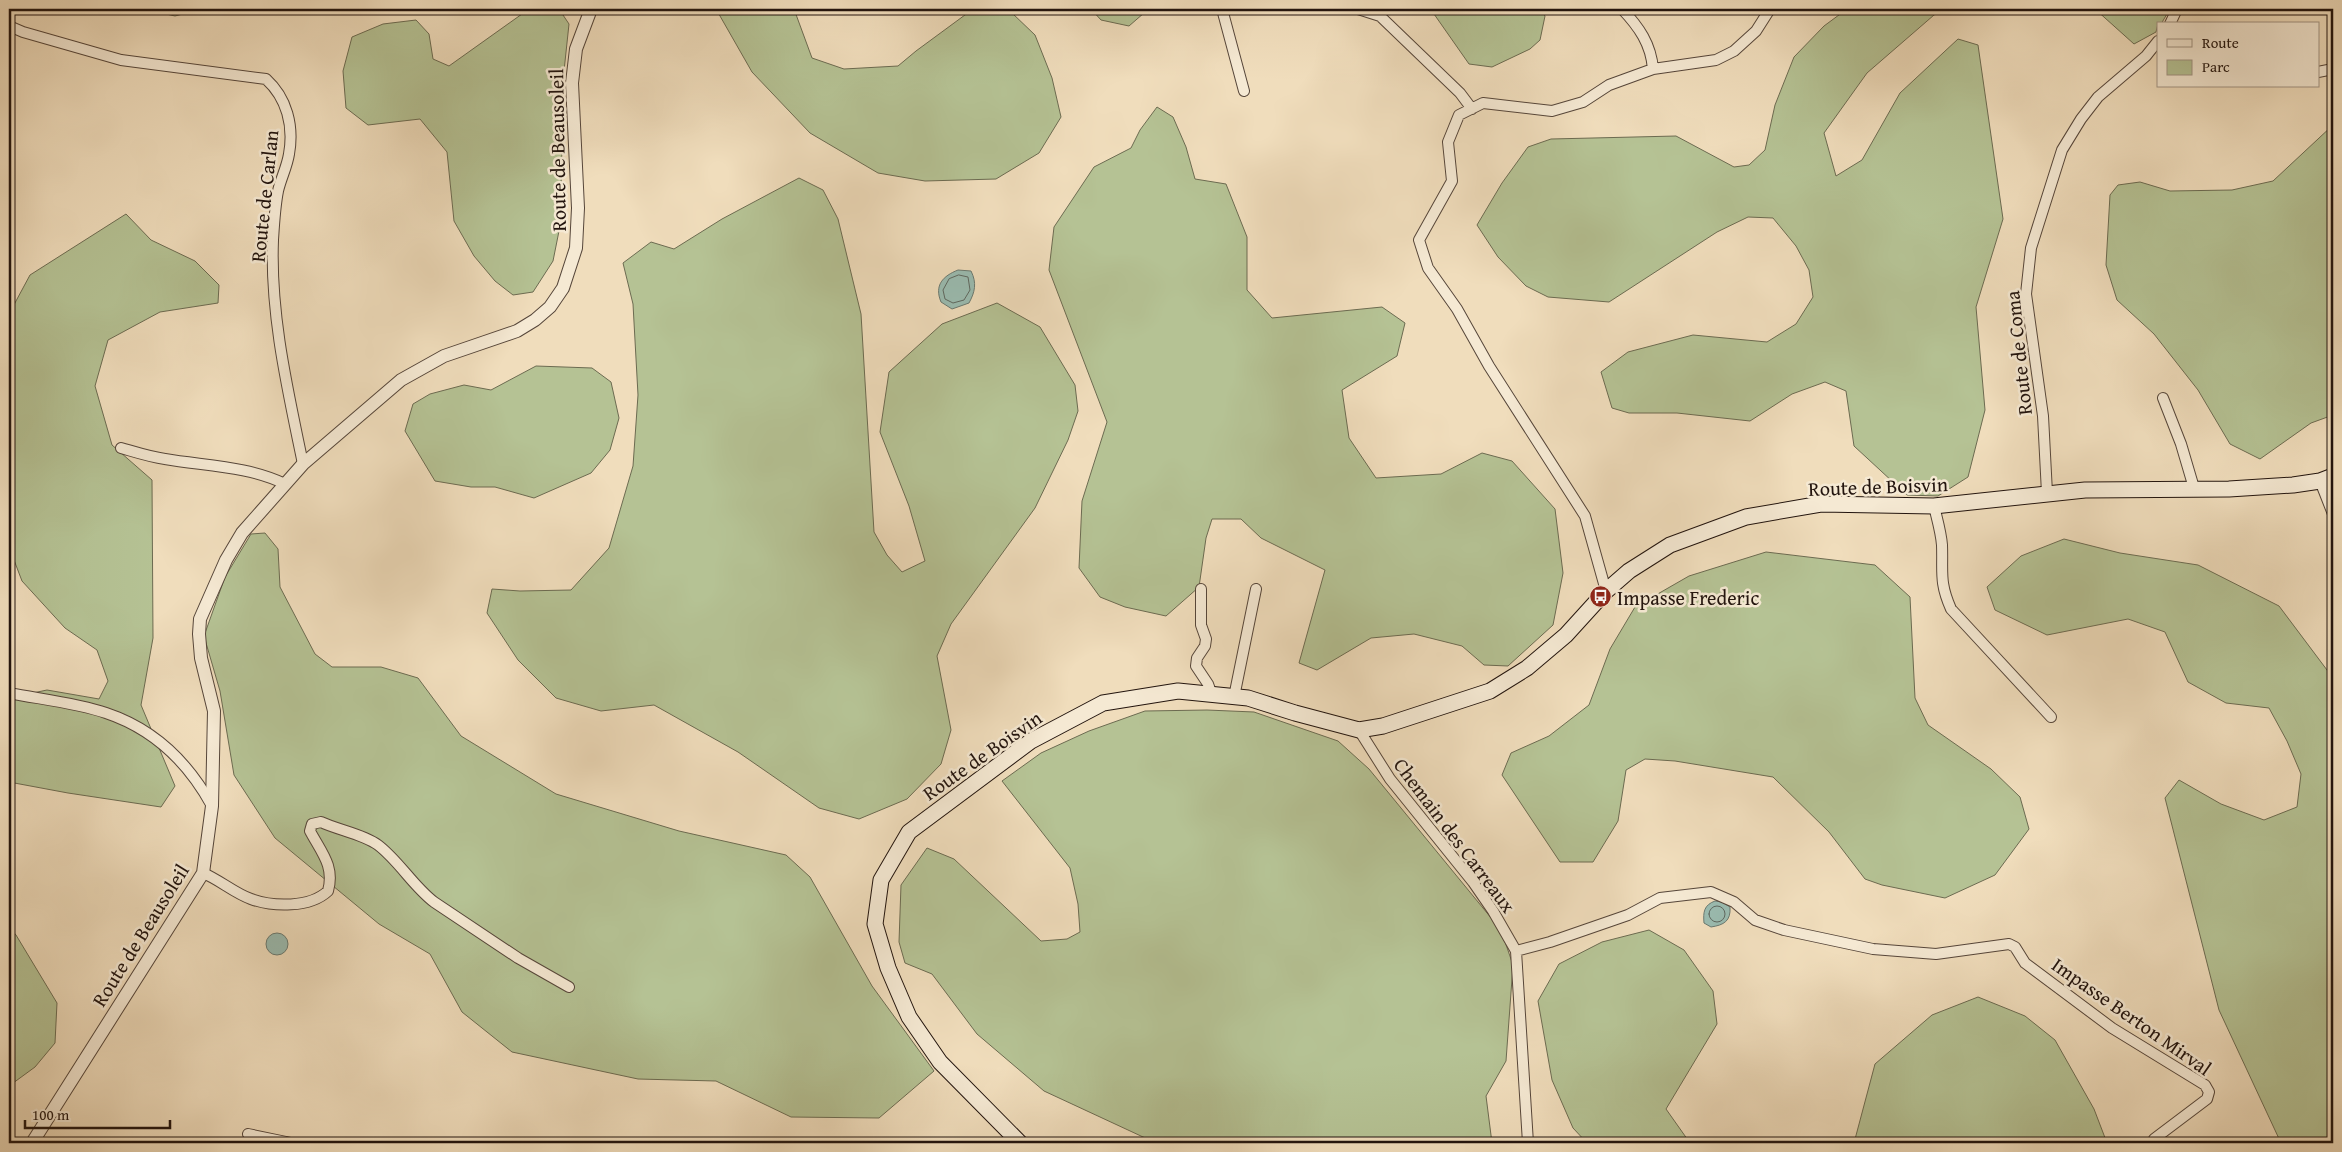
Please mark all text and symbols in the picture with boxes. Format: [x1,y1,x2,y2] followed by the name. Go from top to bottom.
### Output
[2157,22,2320,88] legend
[2202,32,2239,53] text: Route
[2202,56,2230,77] text: Parc
[541,68,573,232] street label: Route de Beausoleil
[243,128,285,264] street label: Route de Carlan
[1997,289,2039,417] street label: Route de Coma
[1808,469,1948,503] street label: Route de Boisvin
[1617,583,1759,612] place label: Impasse Frederic
[1589,585,1613,609] bus stop icon: Impasse Frederic
[916,703,1048,807] street label: Route de Boisvin
[1387,751,1523,919] street label: Chemain des Carreaux
[84,858,196,1012] street label: Route de Beausoleil
[2046,950,2218,1082] street label: Impasse Berton Mirval
[25,1097,170,1129] scale bar
[32,1104,70,1125] text: 100 m

